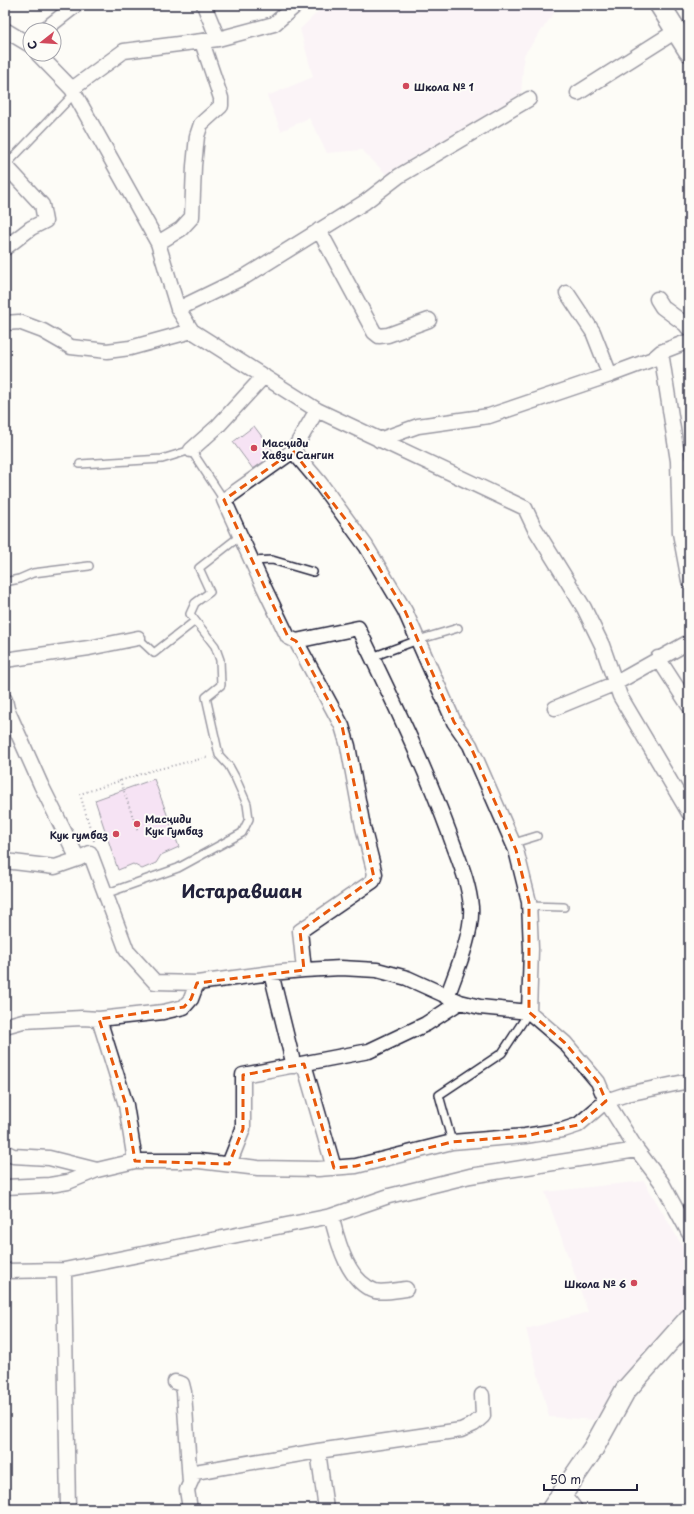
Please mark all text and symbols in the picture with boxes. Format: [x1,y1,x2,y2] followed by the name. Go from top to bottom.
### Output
[22,22,62,62] north arrow
[23,39,41,52] text: С
[414,79,474,94] place label: Школа № 1
[401,81,411,91] marker: Школа № 1
[262,435,334,462] place label: Масҷиди Хавзи Сангин
[249,443,259,453] marker: Масҷиди Хавзи Сангин
[145,811,203,839] place label: Масҷиди Кук Гумбаз
[132,819,142,829] marker: Масҷиди Кук Гумбаз
[50,827,108,842] place label: Кук гумбаз
[111,829,121,839] marker: Кук гумбаз
[181,877,303,904] district label: Истаравшан
[564,1276,626,1291] place label: Школа № 6
[629,1278,639,1288] marker: Школа № 6
[544,1466,637,1492] scale bar
[550,1470,581,1488] text: 50 m

